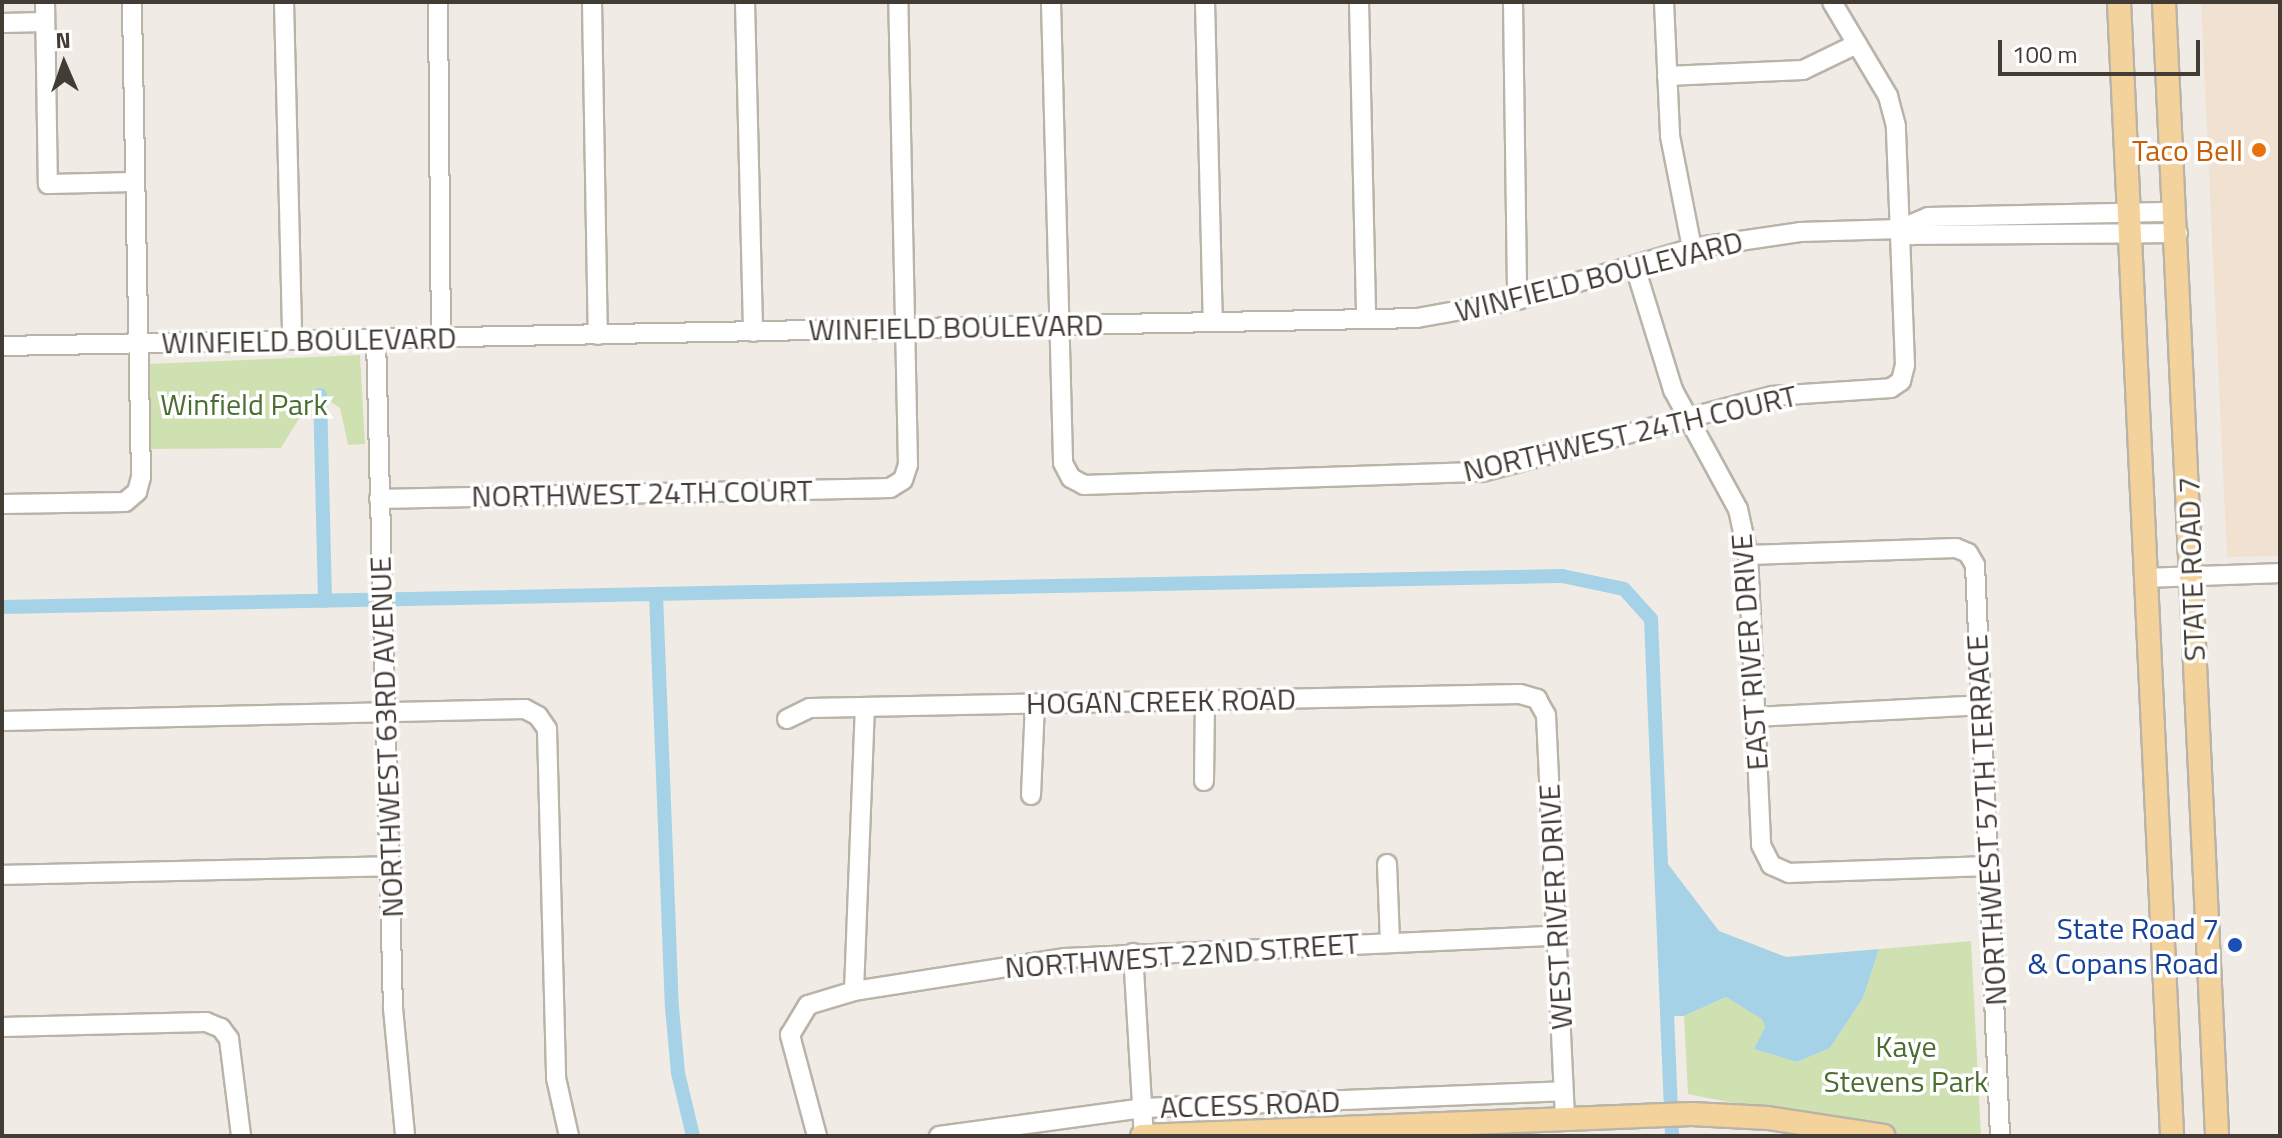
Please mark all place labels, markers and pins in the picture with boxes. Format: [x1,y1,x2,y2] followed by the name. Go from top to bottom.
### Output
[2132,132,2243,168] place label: Taco Bell
[2250,141,2268,159] marker: Taco Bell
[2027,910,2219,980] place label: State Road 7 & Copans Road
[2226,936,2244,954] marker: State Road 7 & Copans Road

